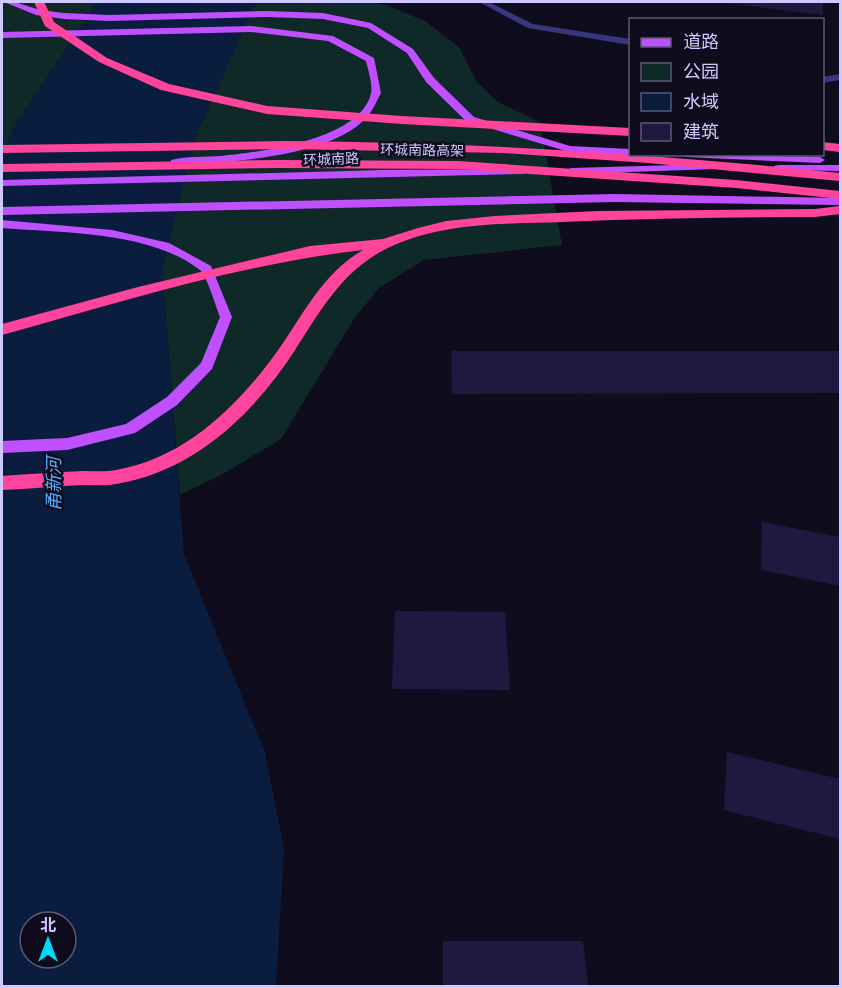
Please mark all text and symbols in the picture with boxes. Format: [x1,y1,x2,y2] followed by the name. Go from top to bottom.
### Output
[629,18,824,156] legend
[683,32,719,52] text: 道路
[683,62,719,82] text: 公园
[683,92,719,112] text: 水域
[683,122,719,142] text: 建筑
[380,141,464,159] street label: 环城南路高架
[303,150,359,168] street label: 环城南路
[44,454,64,511] water label: 甬新河
[18,910,78,970] north arrow
[40,917,56,934] text: 北

